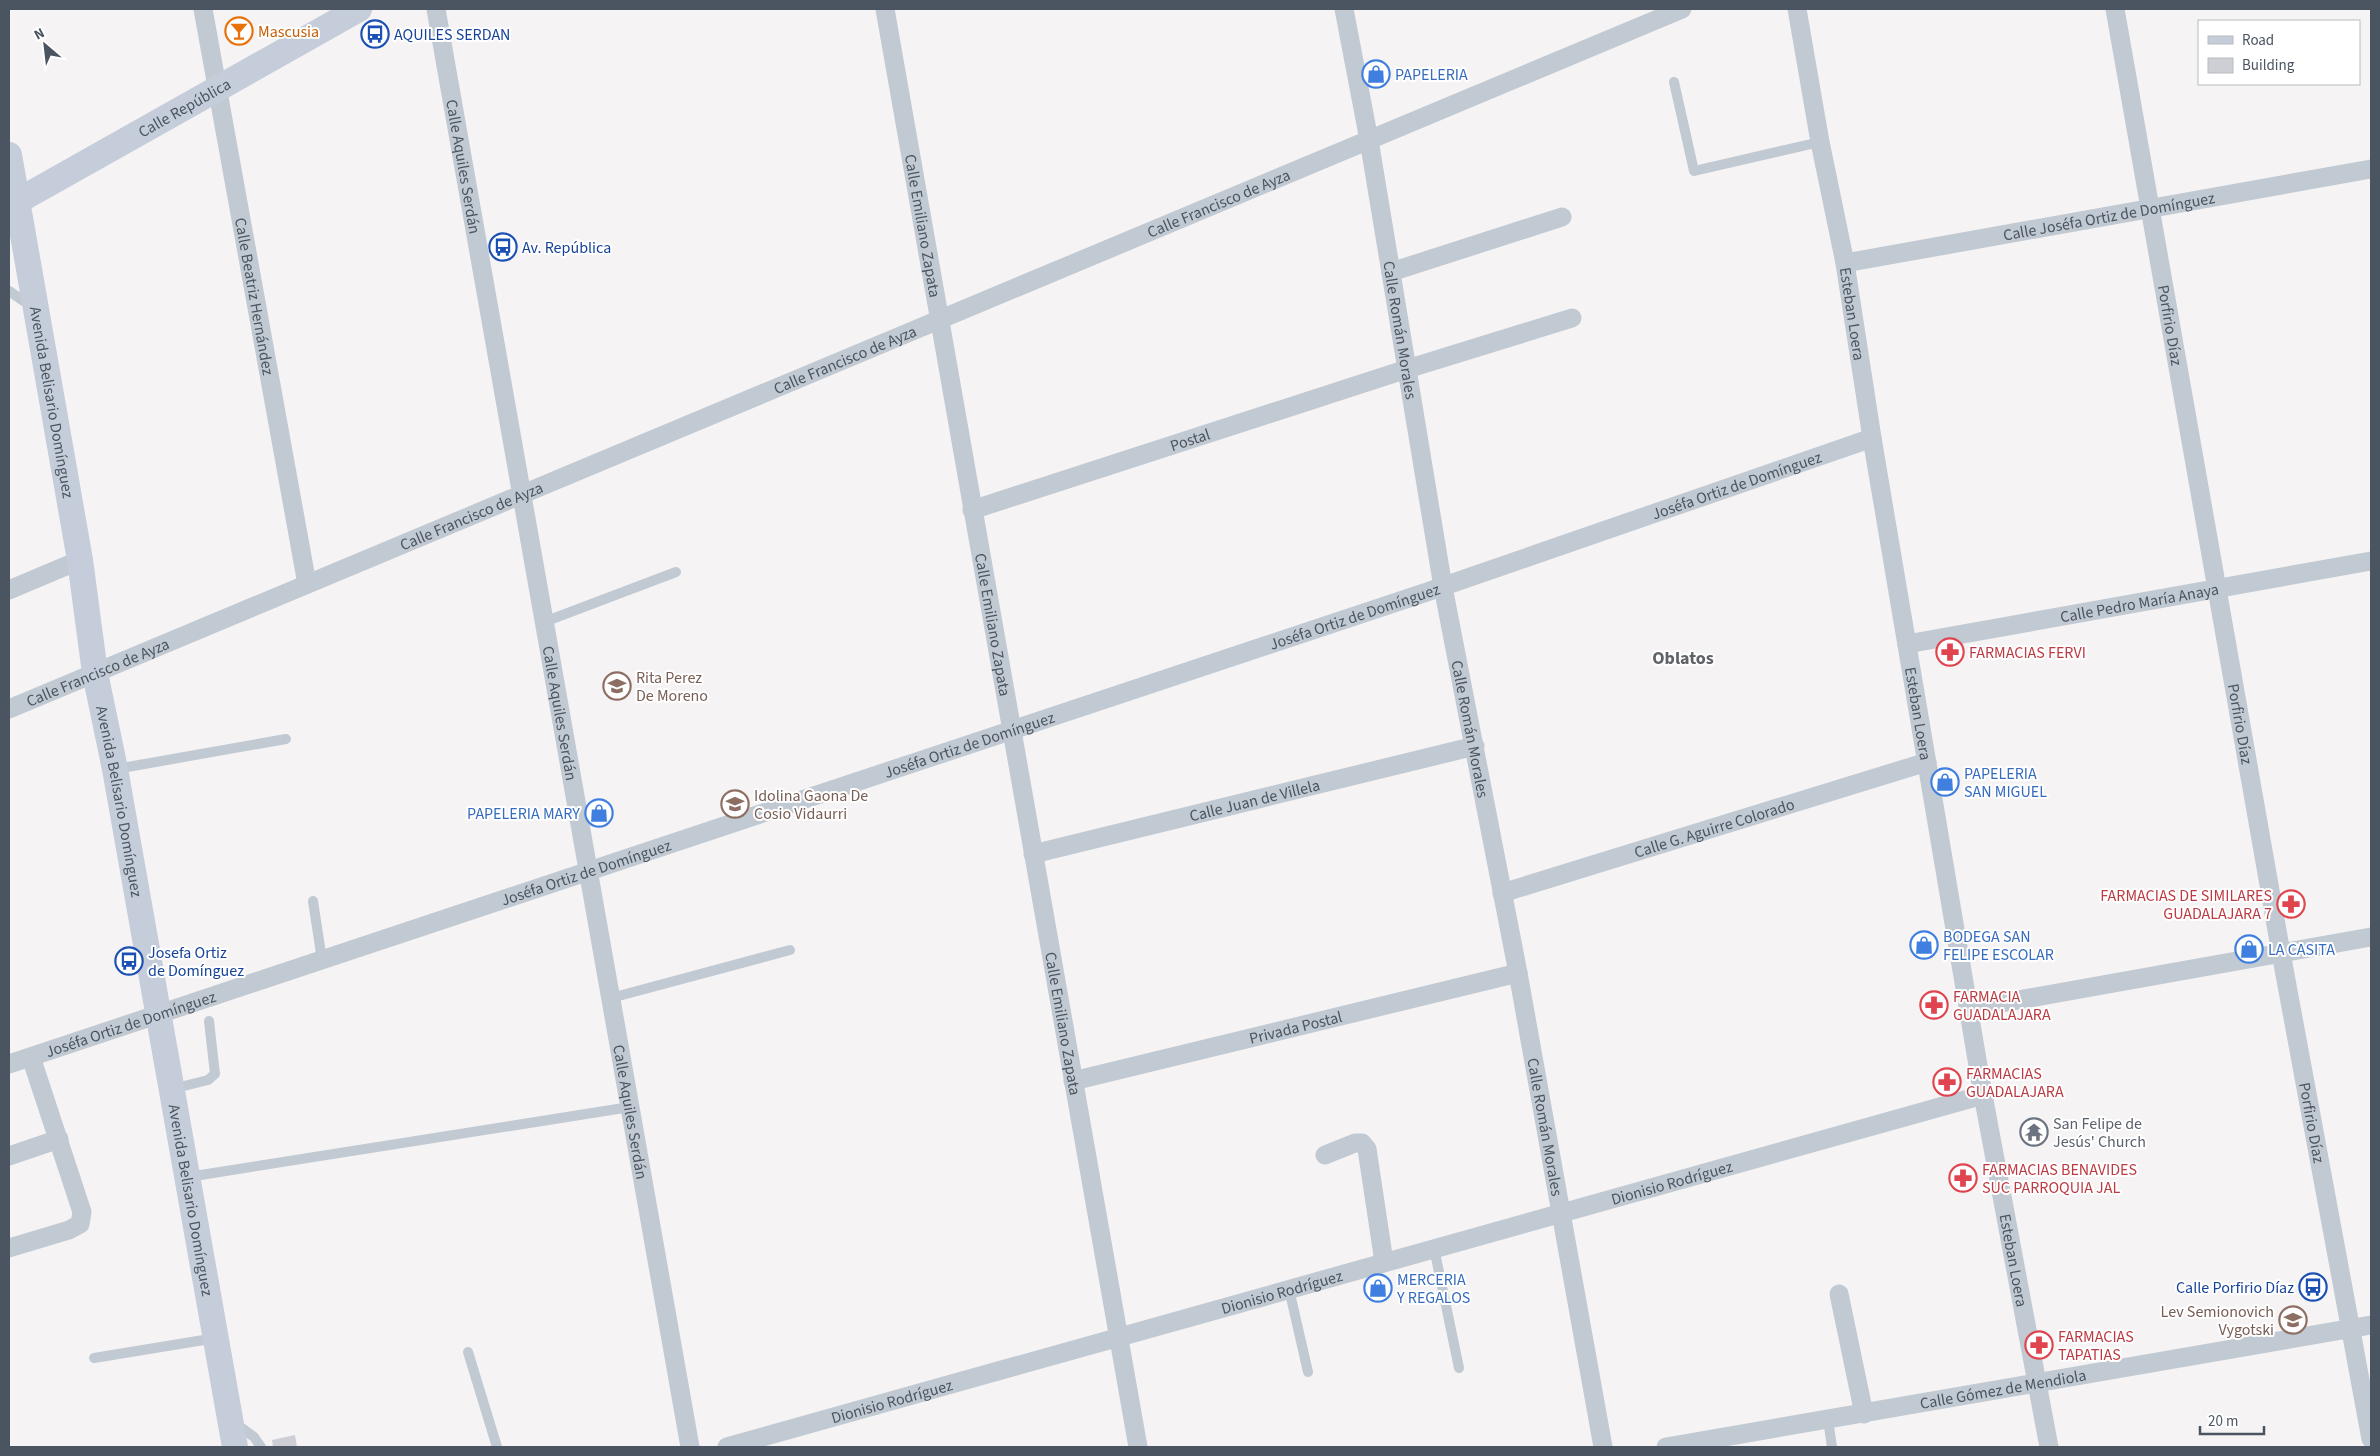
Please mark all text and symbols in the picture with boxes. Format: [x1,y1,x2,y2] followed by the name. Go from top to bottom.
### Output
[224,16,254,46] bar icon: Mascusia
[360,19,390,49] bus stop icon: AQUILES SERDAN
[20,20,70,70] north arrow
[2198,20,2360,85] legend
[258,21,319,43] place label: Mascusia
[31,23,48,45] text: N
[394,24,510,46] place label: AQUILES SERDAN
[2242,30,2274,51] text: Road
[2242,55,2295,76] text: Building
[1361,59,1391,89] shop icon: PAPELERIA
[1395,64,1468,86] place label: PAPELERIA
[134,73,235,143] street label: Calle República
[440,98,486,236] street label: Calle Aquiles Serdán
[899,152,946,299] street label: Calle Emiliano Zapata
[1144,164,1294,244] street label: Calle Francisco de Ayza
[2001,187,2217,247] street label: Calle Joséfa Ortiz de Domínguez
[229,216,279,377] street label: Calle Beatriz Hernández
[488,232,518,262] bus stop icon: Av. República
[522,237,611,259] place label: Av. República
[1377,259,1422,401] street label: Calle Román Morales
[1834,266,1870,362] street label: Esteban Loera
[2152,283,2188,368] street label: Porfirio Díaz
[24,305,79,500] street label: Avenida Belisario Domínguez
[770,321,920,400] street label: Calle Francisco de Ayza
[1167,424,1213,457] street label: Postal
[1649,446,1825,525] street label: Joséfa Ortiz de Domínguez
[397,477,546,556] street label: Calle Francisco de Ayza
[969,551,1016,698] street label: Calle Emiliano Zapata
[1267,578,1443,656] street label: Joséfa Ortiz de Domínguez
[2058,578,2220,628] street label: Calle Pedro María Anaya
[23,633,173,713] street label: Calle Francisco de Ayza
[1935,637,1965,667] pharmacy icon: FARMACIAS FERVI
[1969,642,2086,664] place label: FARMACIAS FERVI
[537,644,582,782] street label: Calle Aquiles Serdán
[1652,646,1714,671] district label: Oblatos
[1445,658,1494,800] street label: Calle Román Morales
[1899,665,1936,762] street label: Esteban Loera
[636,667,708,707] place label: Rita Perez De Moreno
[602,671,632,701] school or university icon: Rita Perez De Moreno
[2222,682,2258,766] street label: Porfirio Díaz
[90,704,148,899] street label: Avenida Belisario Domínguez
[881,707,1058,784] street label: Joséfa Ortiz de Domínguez
[1964,763,2047,803] place label: PAPELERIA SAN MIGUEL
[1930,767,1960,797] shop icon: PAPELERIA SAN MIGUEL
[1187,774,1322,827] street label: Calle Juan de Villela
[754,785,868,825] place label: Idolina Gaona De Cosio Vidaurri
[720,789,750,819] school or university icon: Idolina Gaona De Cosio Vidaurri
[1632,794,1797,864] street label: Calle G. Aguirre Colorado
[584,798,614,828] shop icon: PAPELERIA MARY
[467,803,580,825] place label: PAPELERIA MARY
[498,834,674,912] street label: Joséfa Ortiz de Domínguez
[2100,885,2272,925] place label: FARMACIAS DE SIMILARES GUADALAJARA 7
[2276,889,2306,919] pharmacy icon: FARMACIAS DE SIMILARES GUADALAJARA 7
[1943,926,2054,966] place label: BODEGA SAN FELIPE ESCOLAR
[1909,930,1939,960] shop icon: BODEGA SAN FELIPE ESCOLAR
[2234,934,2264,964] shop icon: LA CASITA
[2268,939,2335,961] place label: LA CASITA
[148,942,244,982] place label: Josefa Ortiz de Domínguez
[114,946,144,976] bus stop icon: Josefa Ortiz de Domínguez
[1039,950,1086,1097] street label: Calle Emiliano Zapata
[43,986,219,1063] street label: Joséfa Ortiz de Domínguez
[1953,986,2051,1026] place label: FARMACIA GUADALAJARA
[1919,990,1949,1020] pharmacy icon: FARMACIA GUADALAJARA
[1247,1006,1344,1050] street label: Privada Postal
[607,1043,653,1181] street label: Calle Aquiles Serdán
[1521,1056,1568,1198] street label: Calle Román Morales
[1966,1063,2064,1103] place label: FARMACIAS GUADALAJARA
[1932,1067,1962,1097] pharmacy icon: FARMACIAS GUADALAJARA
[2293,1081,2330,1165] street label: Porfirio Díaz
[163,1103,218,1298] street label: Avenida Belisario Domínguez
[2053,1113,2146,1153] place label: San Felipe de Jesús' Church
[2019,1117,2049,1147] temple icon: San Felipe de Jesús' Church
[1609,1156,1735,1211] street label: Dionisio Rodríguez
[1982,1159,2137,1199] place label: FARMACIAS BENAVIDES SUC PARROQUIA JAL
[1948,1163,1978,1193] pharmacy icon: FARMACIAS BENAVIDES SUC PARROQUIA JAL
[1994,1212,2032,1309] street label: Esteban Loera
[1219,1265,1345,1320] street label: Dionisio Rodríguez
[1396,1269,1470,1309] place label: MERCERIA Y REGALOS
[2298,1272,2328,1302] bus stop icon: Calle Porfirio Díaz
[1363,1273,1393,1303] shop icon: MERCERIA Y REGALOS
[2176,1277,2294,1299] place label: Calle Porfirio Díaz
[2161,1301,2274,1341] place label: Lev Semionovich Vygotski
[2278,1305,2308,1335] school or university icon: Lev Semionovich Vygotski
[2058,1326,2134,1366] place label: FARMACIAS TAPATIAS
[2024,1330,2054,1360] pharmacy icon: FARMACIAS TAPATIAS
[1918,1364,2088,1415] street label: Calle Gómez de Mendiola
[829,1374,955,1429] street label: Dionisio Rodríguez
[2200,1404,2264,1436] scale bar
[2208,1411,2238,1432] text: 20 m

